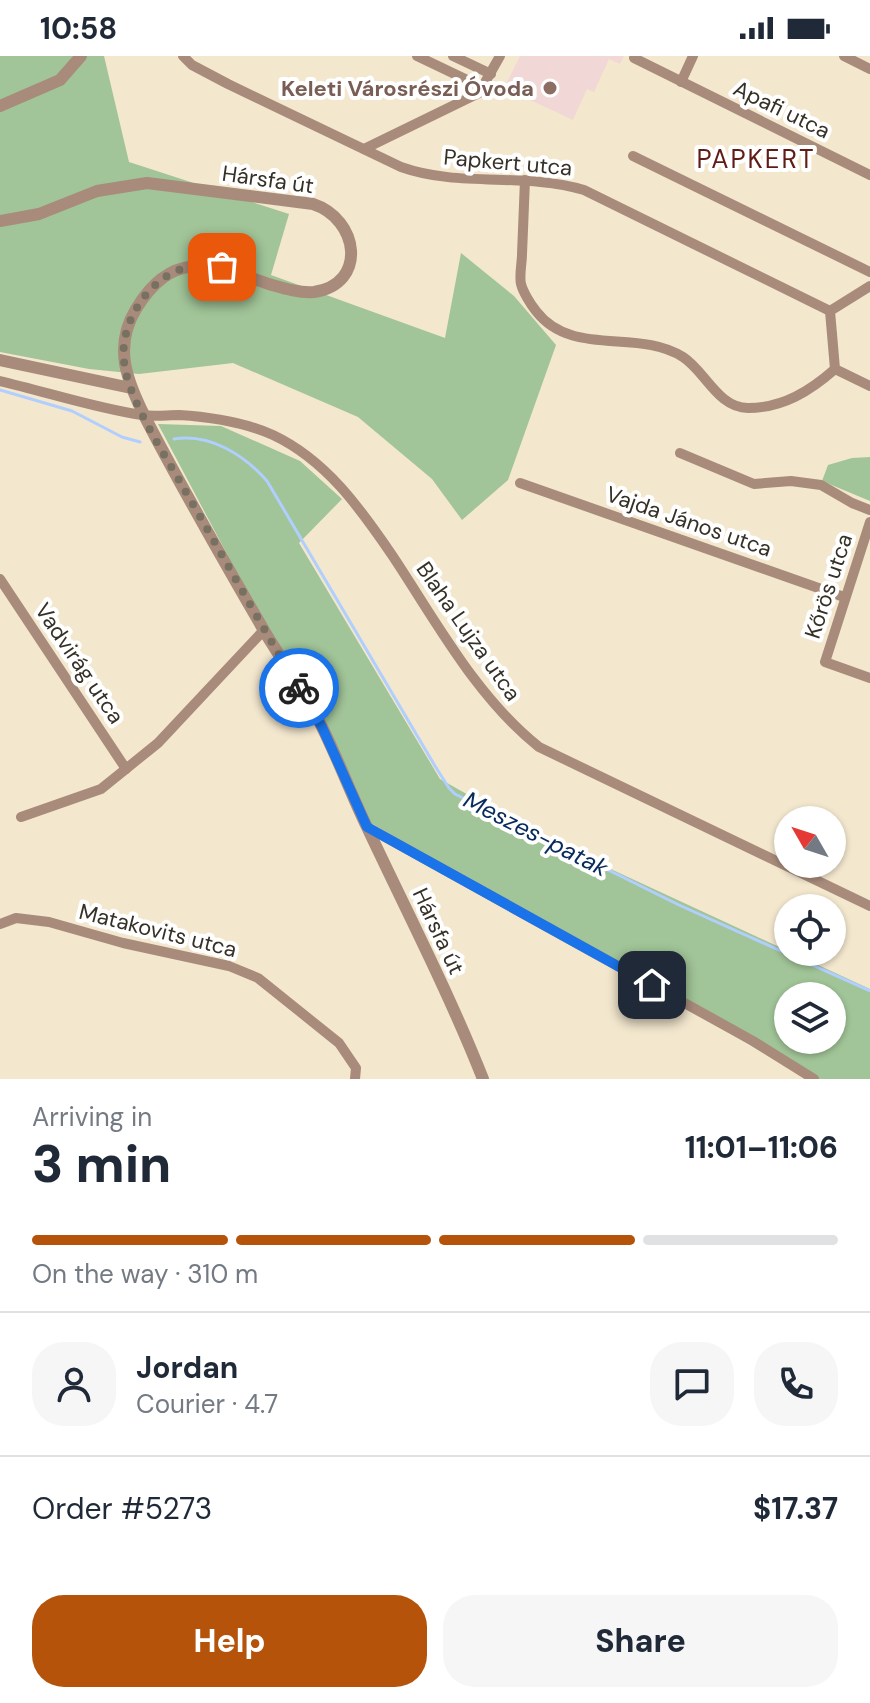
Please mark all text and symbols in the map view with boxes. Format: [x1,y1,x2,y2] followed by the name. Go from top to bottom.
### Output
[40,9,117,48] text: 10:58
[281,74,534,103] place label: Keleti Városrészi Óvoda
[729,74,835,145] street label: Apafi utca
[541,79,559,97] marker: Keleti Városrészi Óvoda
[442,142,573,183] street label: Papkert utca
[696,142,816,176] district label: PAPKERT
[220,159,316,200] street label: Hársfa út
[188,233,256,301] pin
[200,245,244,289] icon: bag
[602,480,776,563] street label: Vajda János utca
[798,530,859,642] street label: Kőrös utca
[410,556,527,707] street label: Blaha Lujza utca
[28,597,131,729] street label: Vadvirág utca
[259,648,339,728] courier
[277,666,321,710] icon: bike
[459,784,614,884] water label: Meszes-patak
[774,806,846,878] north arrow
[774,806,846,1054] map controls
[406,883,471,979] street label: Hársfa út
[774,894,846,966] button: locate
[76,897,240,964] street label: Matakovits utca
[618,951,686,1019] pin
[630,963,674,1007] icon: home
[774,982,846,1054] button: layers
[32,1100,152,1134] text: Arriving in
[685,1128,838,1167] text: 11:01–11:06
[32,1130,171,1198] text: 3 min
[32,1257,258,1291] text: On the way · 310 m
[32,1342,116,1426] button: person
[650,1342,734,1426] button: chat
[754,1342,838,1426] button: phone
[136,1348,238,1387] text: Jordan
[136,1387,278,1421] text: Courier · 4.7
[32,1489,212,1528] text: Order #5273
[753,1489,838,1528] text: $17.37
[32,1595,427,1687] button: Help
[443,1595,838,1687] button: Share

